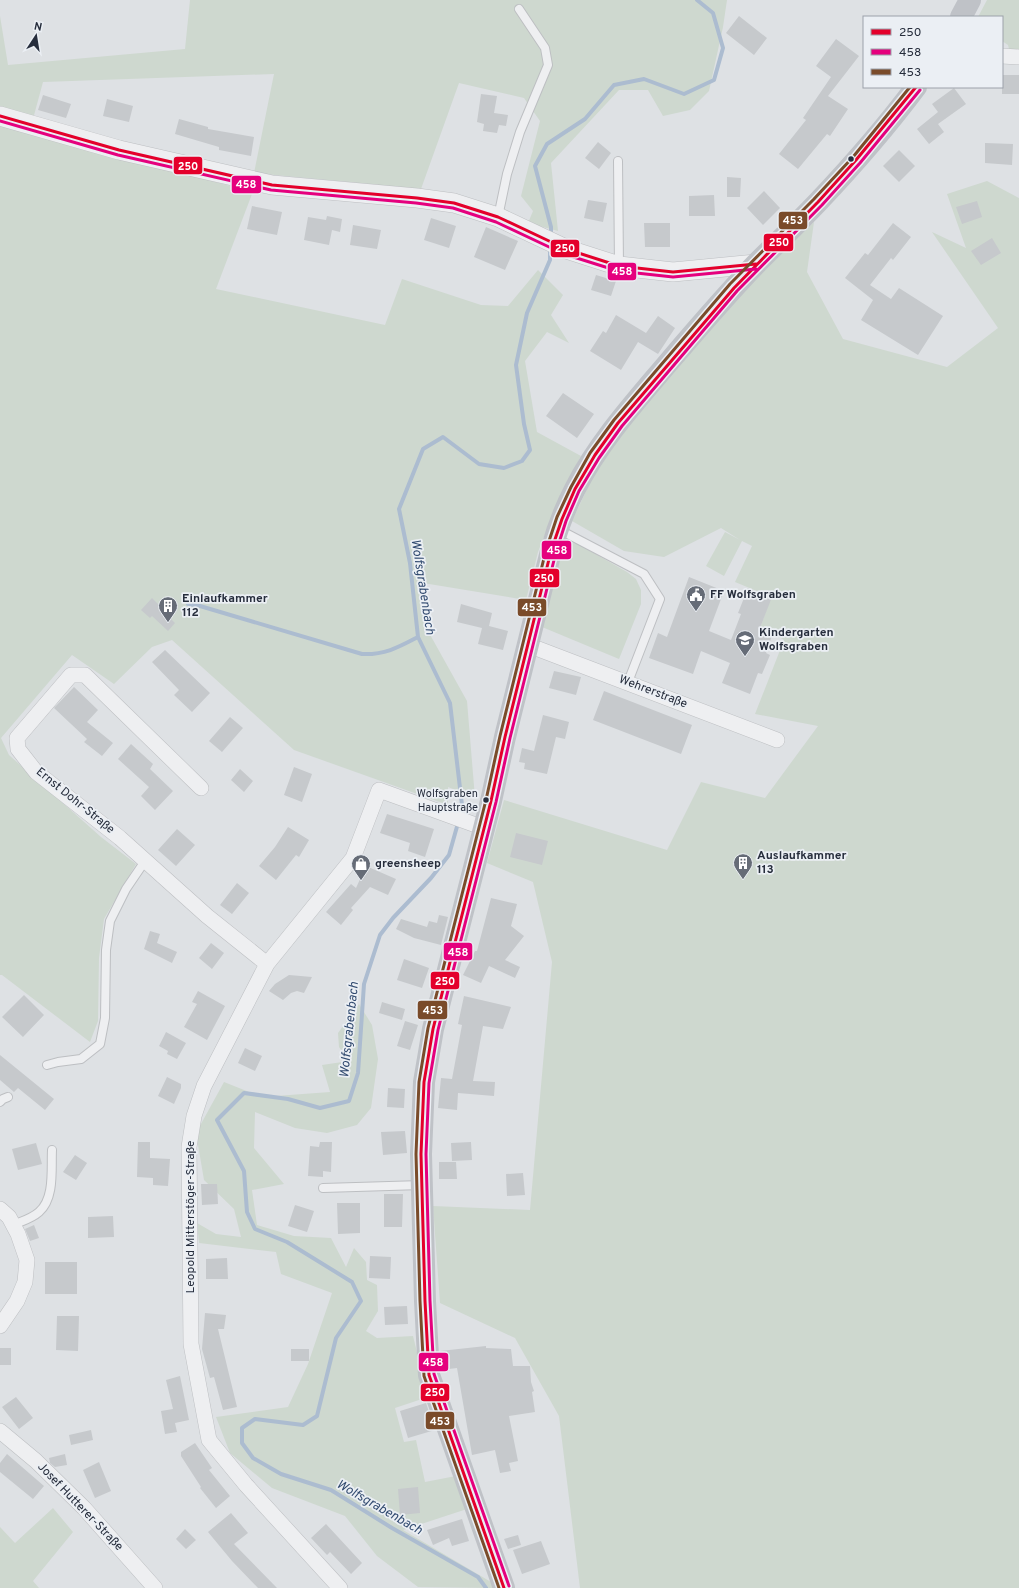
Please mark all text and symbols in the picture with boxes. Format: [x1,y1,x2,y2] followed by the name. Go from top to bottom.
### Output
[16,16,56,56] north arrow
[863,16,1003,88] legend
[33,20,43,35] text: N
[899,25,921,41] text: 250
[899,45,921,61] text: 458
[899,65,921,81] text: 453
[846,154,856,164] unlabelled marker
[173,156,203,175] line badge: 250
[178,160,198,174] text: 250
[231,175,262,194] line badge: 458
[236,178,256,192] text: 458
[778,211,808,230] line badge: 453
[783,214,803,228] text: 453
[763,233,794,252] line badge: 250
[769,236,789,250] text: 250
[550,239,580,258] line badge: 250
[555,242,575,256] text: 250
[607,262,637,281] line badge: 458
[612,265,632,279] text: 458
[407,538,437,636] water label: Wolfsgrabenbach
[541,540,572,560] line badge: 458
[547,544,567,558] text: 458
[529,568,560,588] line badge: 250
[534,572,554,586] text: 250
[685,584,707,612] public building icon: FF Wolfsgraben
[710,587,796,603] place label: FF Wolfsgraben
[182,591,268,621] place label: Einlaufkammer 112
[157,595,179,623] building icon: Einlaufkammer 112
[517,598,547,617] line badge: 453
[522,601,542,615] text: 453
[759,625,834,655] place label: Kindergarten Wolfsgraben
[734,629,756,657] school or university icon: Kindergarten Wolfsgraben
[616,672,690,712] street label: Wehrerstraße
[32,764,118,838] street label: Ernst Dohr-Straße
[417,787,478,815] place label: Wolfsgraben Hauptstraße
[481,795,491,805] marker: Wolfsgraben Hauptstraße
[757,848,846,878] place label: Auslaufkammer 113
[732,852,754,880] building icon: Auslaufkammer 113
[350,853,372,881] shop icon: greensheep
[375,856,441,872] place label: greensheep
[443,942,473,961] line badge: 458
[448,946,468,960] text: 458
[430,971,460,990] line badge: 250
[435,975,455,989] text: 250
[337,981,363,1079] water label: Wolfsgrabenbach
[417,1000,448,1020] line badge: 453
[423,1004,443,1018] text: 453
[183,1140,199,1294] street label: Leopold Mitterstöger-Straße
[418,1352,449,1372] line badge: 458
[423,1356,443,1370] text: 458
[420,1383,450,1402] line badge: 250
[425,1386,445,1400] text: 250
[425,1411,455,1430] line badge: 453
[430,1415,450,1429] text: 453
[34,1459,126,1555] street label: Josef Hutterer-Straße
[333,1477,425,1539] water label: Wolfsgrabenbach

